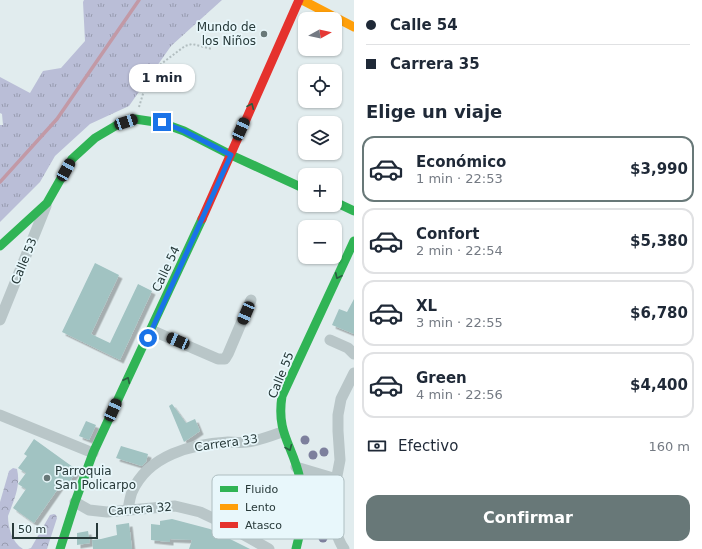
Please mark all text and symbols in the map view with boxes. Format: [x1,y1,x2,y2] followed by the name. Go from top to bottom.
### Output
[298,12,342,56] north arrow
[298,12,342,264] map controls
[390,16,458,34] text: Calle 54
[197,20,256,48] place label: Mundo de los Niños
[259,29,269,39] marker: Mundo de los Niños
[390,55,480,73] text: Carrera 35
[129,64,195,92] callout: 1 min
[298,64,342,108] button: locate
[142,70,182,85] text: 1 min
[366,101,502,122] text: Elige un viaje
[247,103,255,110] one-way arrow
[113,113,139,131] car
[153,113,171,131] route end
[231,116,251,142] car
[298,116,342,160] button: layers
[368,151,404,187] icon: car
[416,153,506,171] text: Económico
[55,157,77,183] car
[630,160,688,178] text: $3,990
[298,168,342,212] button: +
[416,171,503,186] text: 1 min · 22:53
[298,220,342,264] button: −
[368,223,404,259] icon: car
[416,225,479,243] text: Confort
[630,232,688,250] text: $5,380
[8,236,40,286] street label: Calle 53
[416,243,503,258] text: 2 min · 22:54
[149,244,183,294] street label: Calle 54
[335,272,343,280] one-way arrow
[368,295,404,331] icon: car
[416,297,437,315] text: XL
[236,300,256,326] car
[630,304,688,322] text: $6,780
[416,315,503,330] text: 3 min · 22:55
[139,329,157,347] route start
[165,331,191,351] car
[265,350,297,400] street label: Calle 55
[368,367,404,403] icon: car
[416,369,467,387] text: Green
[122,376,130,384] one-way arrow
[630,376,688,394] text: $4,400
[416,387,503,402] text: 4 min · 22:56
[103,397,123,423] car
[193,432,259,454] street label: Carrera 33
[366,435,388,457] icon: cash
[398,437,458,455] text: Efectivo
[648,439,690,454] text: 160 m
[284,444,292,452] one-way arrow
[55,464,136,492] place label: Parroquia San Policarpo
[42,473,52,483] marker: Parroquia San Policarpo
[212,475,344,539] legend
[245,483,278,496] text: Fluido
[366,495,690,541] button: Confirmar
[108,500,172,518] street label: Carrera 32
[245,501,276,514] text: Lento
[245,519,282,532] text: Atasco
[12,521,98,540] scale bar
[18,523,46,536] text: 50 m

